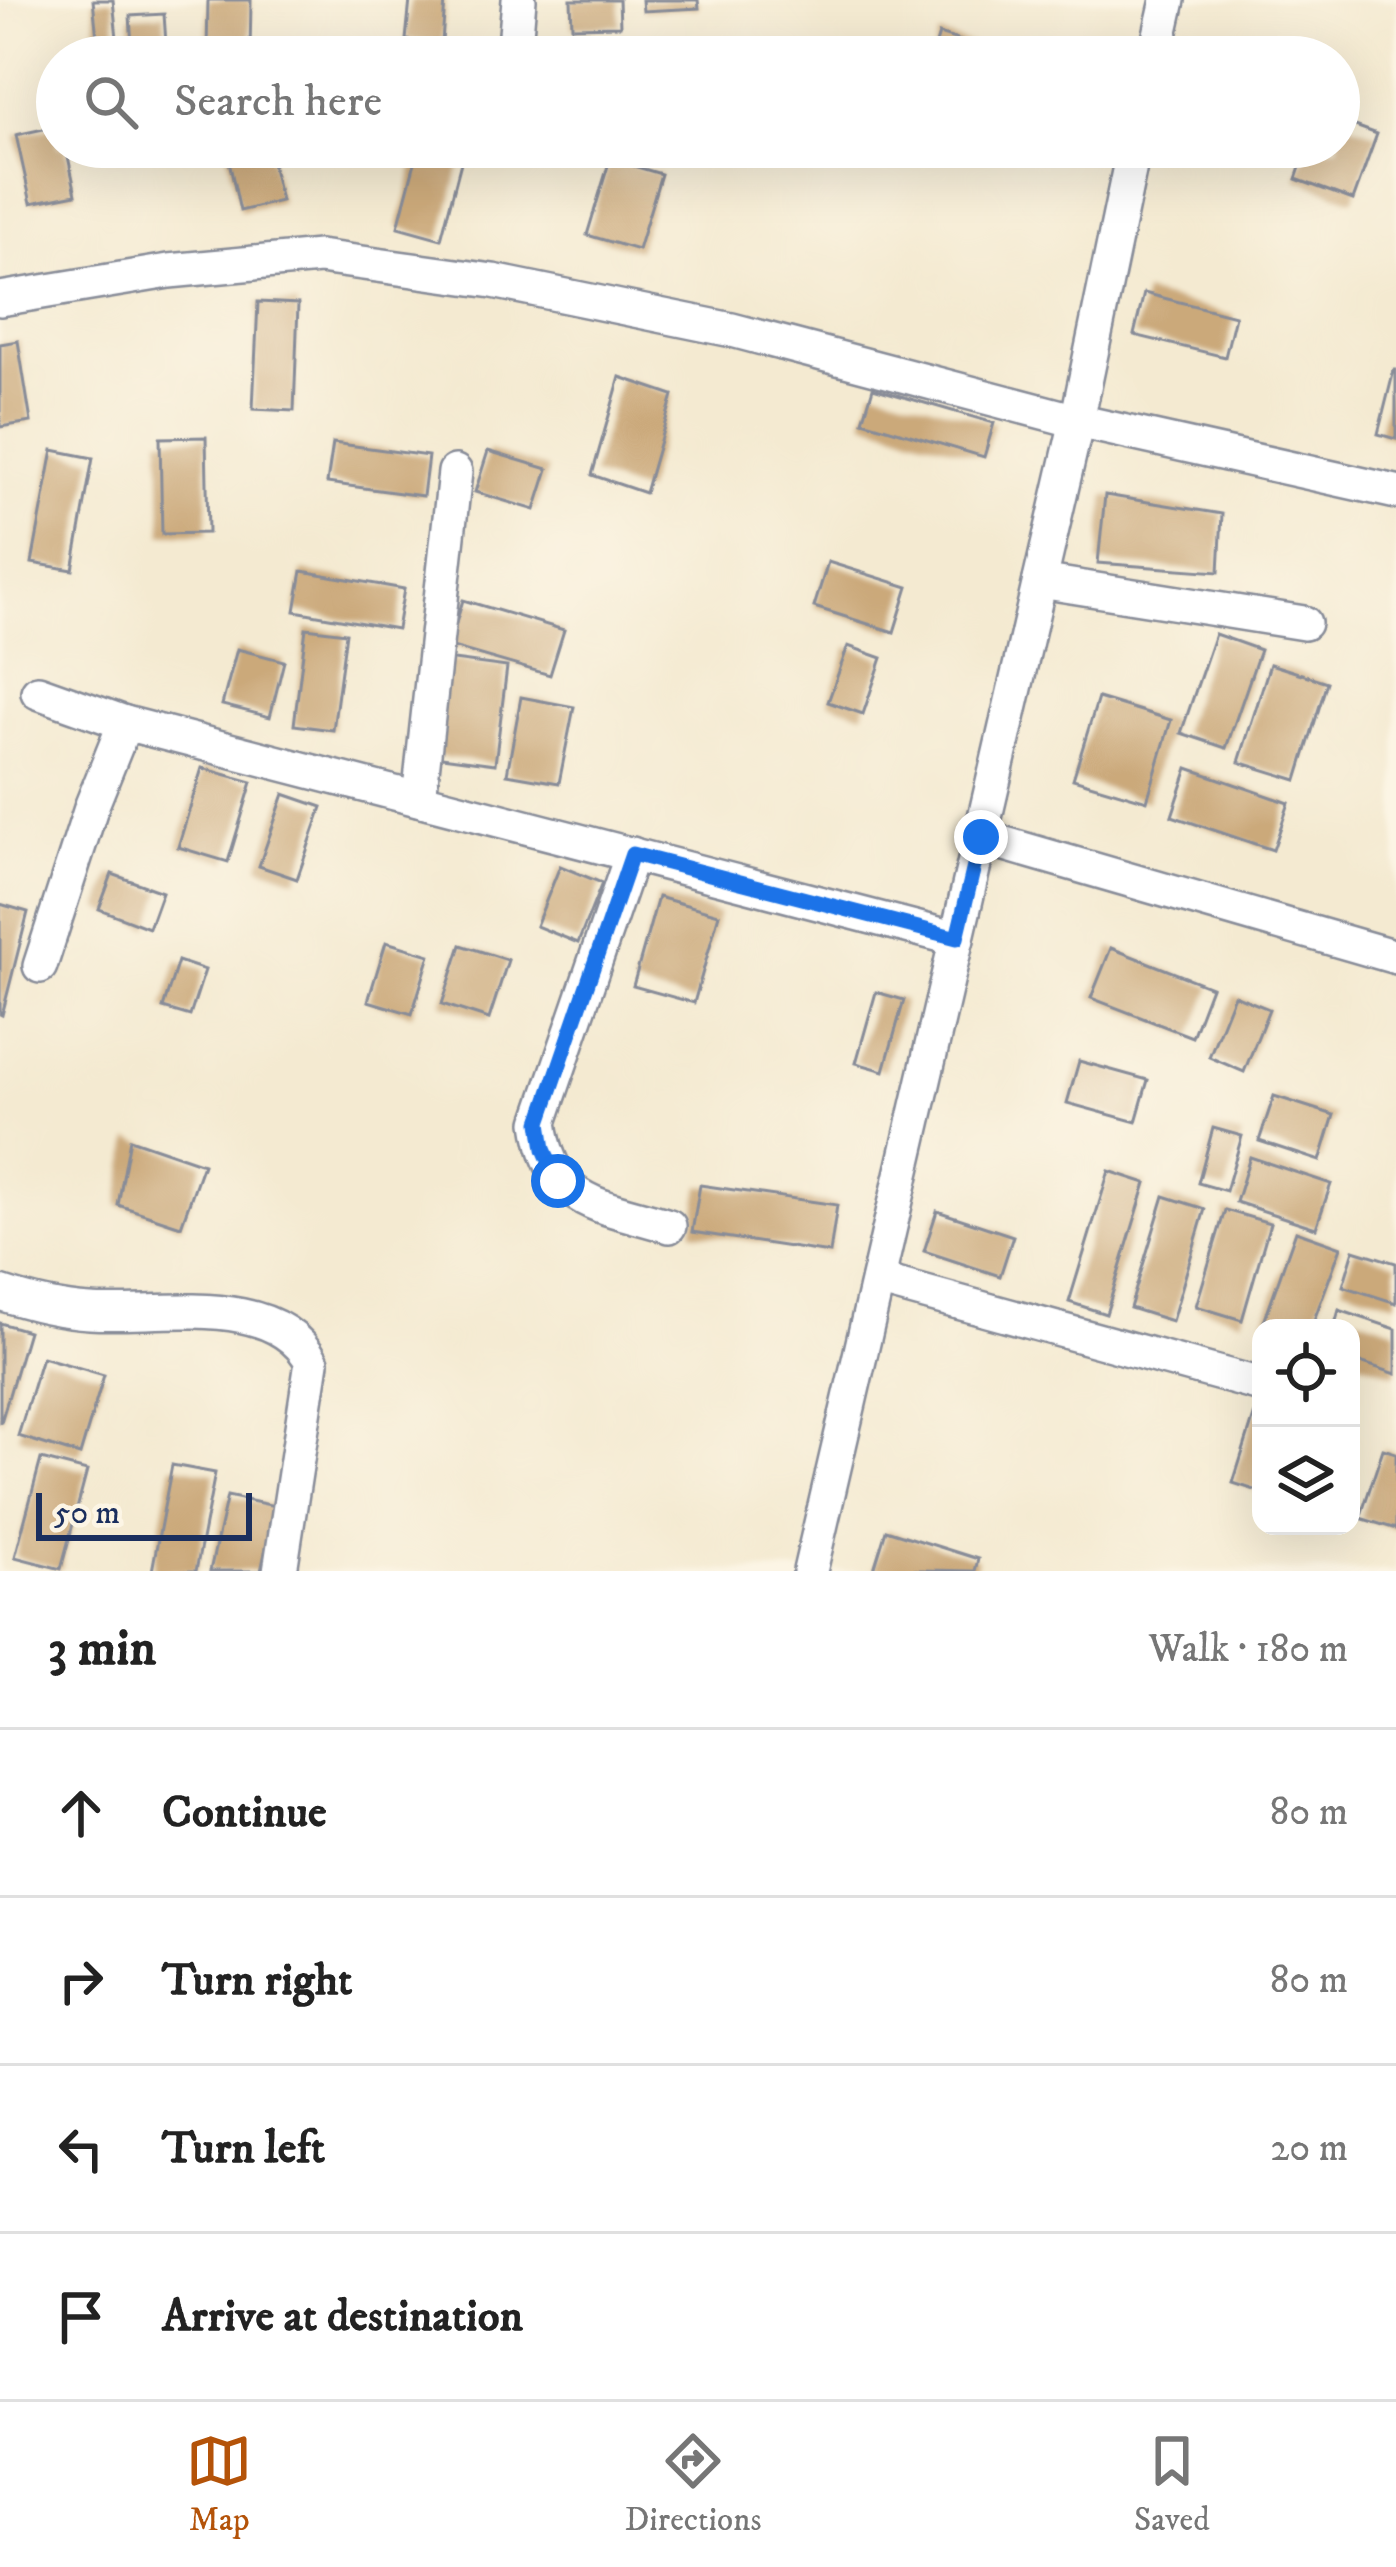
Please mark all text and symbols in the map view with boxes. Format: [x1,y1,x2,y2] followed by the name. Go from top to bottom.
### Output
[36,36,1360,168] search box
[78,69,144,135] icon: search
[174,74,382,130] text: Search here
[954,810,1008,864] route end
[531,1154,585,1208] route start
[1252,1319,1360,1535] map controls
[1252,1319,1360,1427] button: locate
[1252,1427,1360,1535] button: layers
[36,1487,252,1540] scale bar
[54,1493,120,1534] text: 50 m
[48,1617,156,1681] text: 3 min
[1148,1625,1348,1674] text: Walk · 180 m
[48,1780,114,1846] icon: ahead
[162,1785,327,1841] text: Continue
[1270,1788,1348,1837] text: 80 m
[48,1948,114,2014] icon: right
[162,1953,352,2009] text: Turn right
[1270,1956,1348,2005] text: 80 m
[48,2116,114,2182] icon: left
[162,2121,325,2177] text: Turn left
[1270,2124,1348,2173] text: 20 m
[48,2284,114,2350] icon: arrive
[162,2289,523,2345] text: Arrive at destination
[186,2428,252,2541] tab: Map
[625,2428,761,2541] tab: Directions
[1134,2428,1210,2541] tab: Saved

